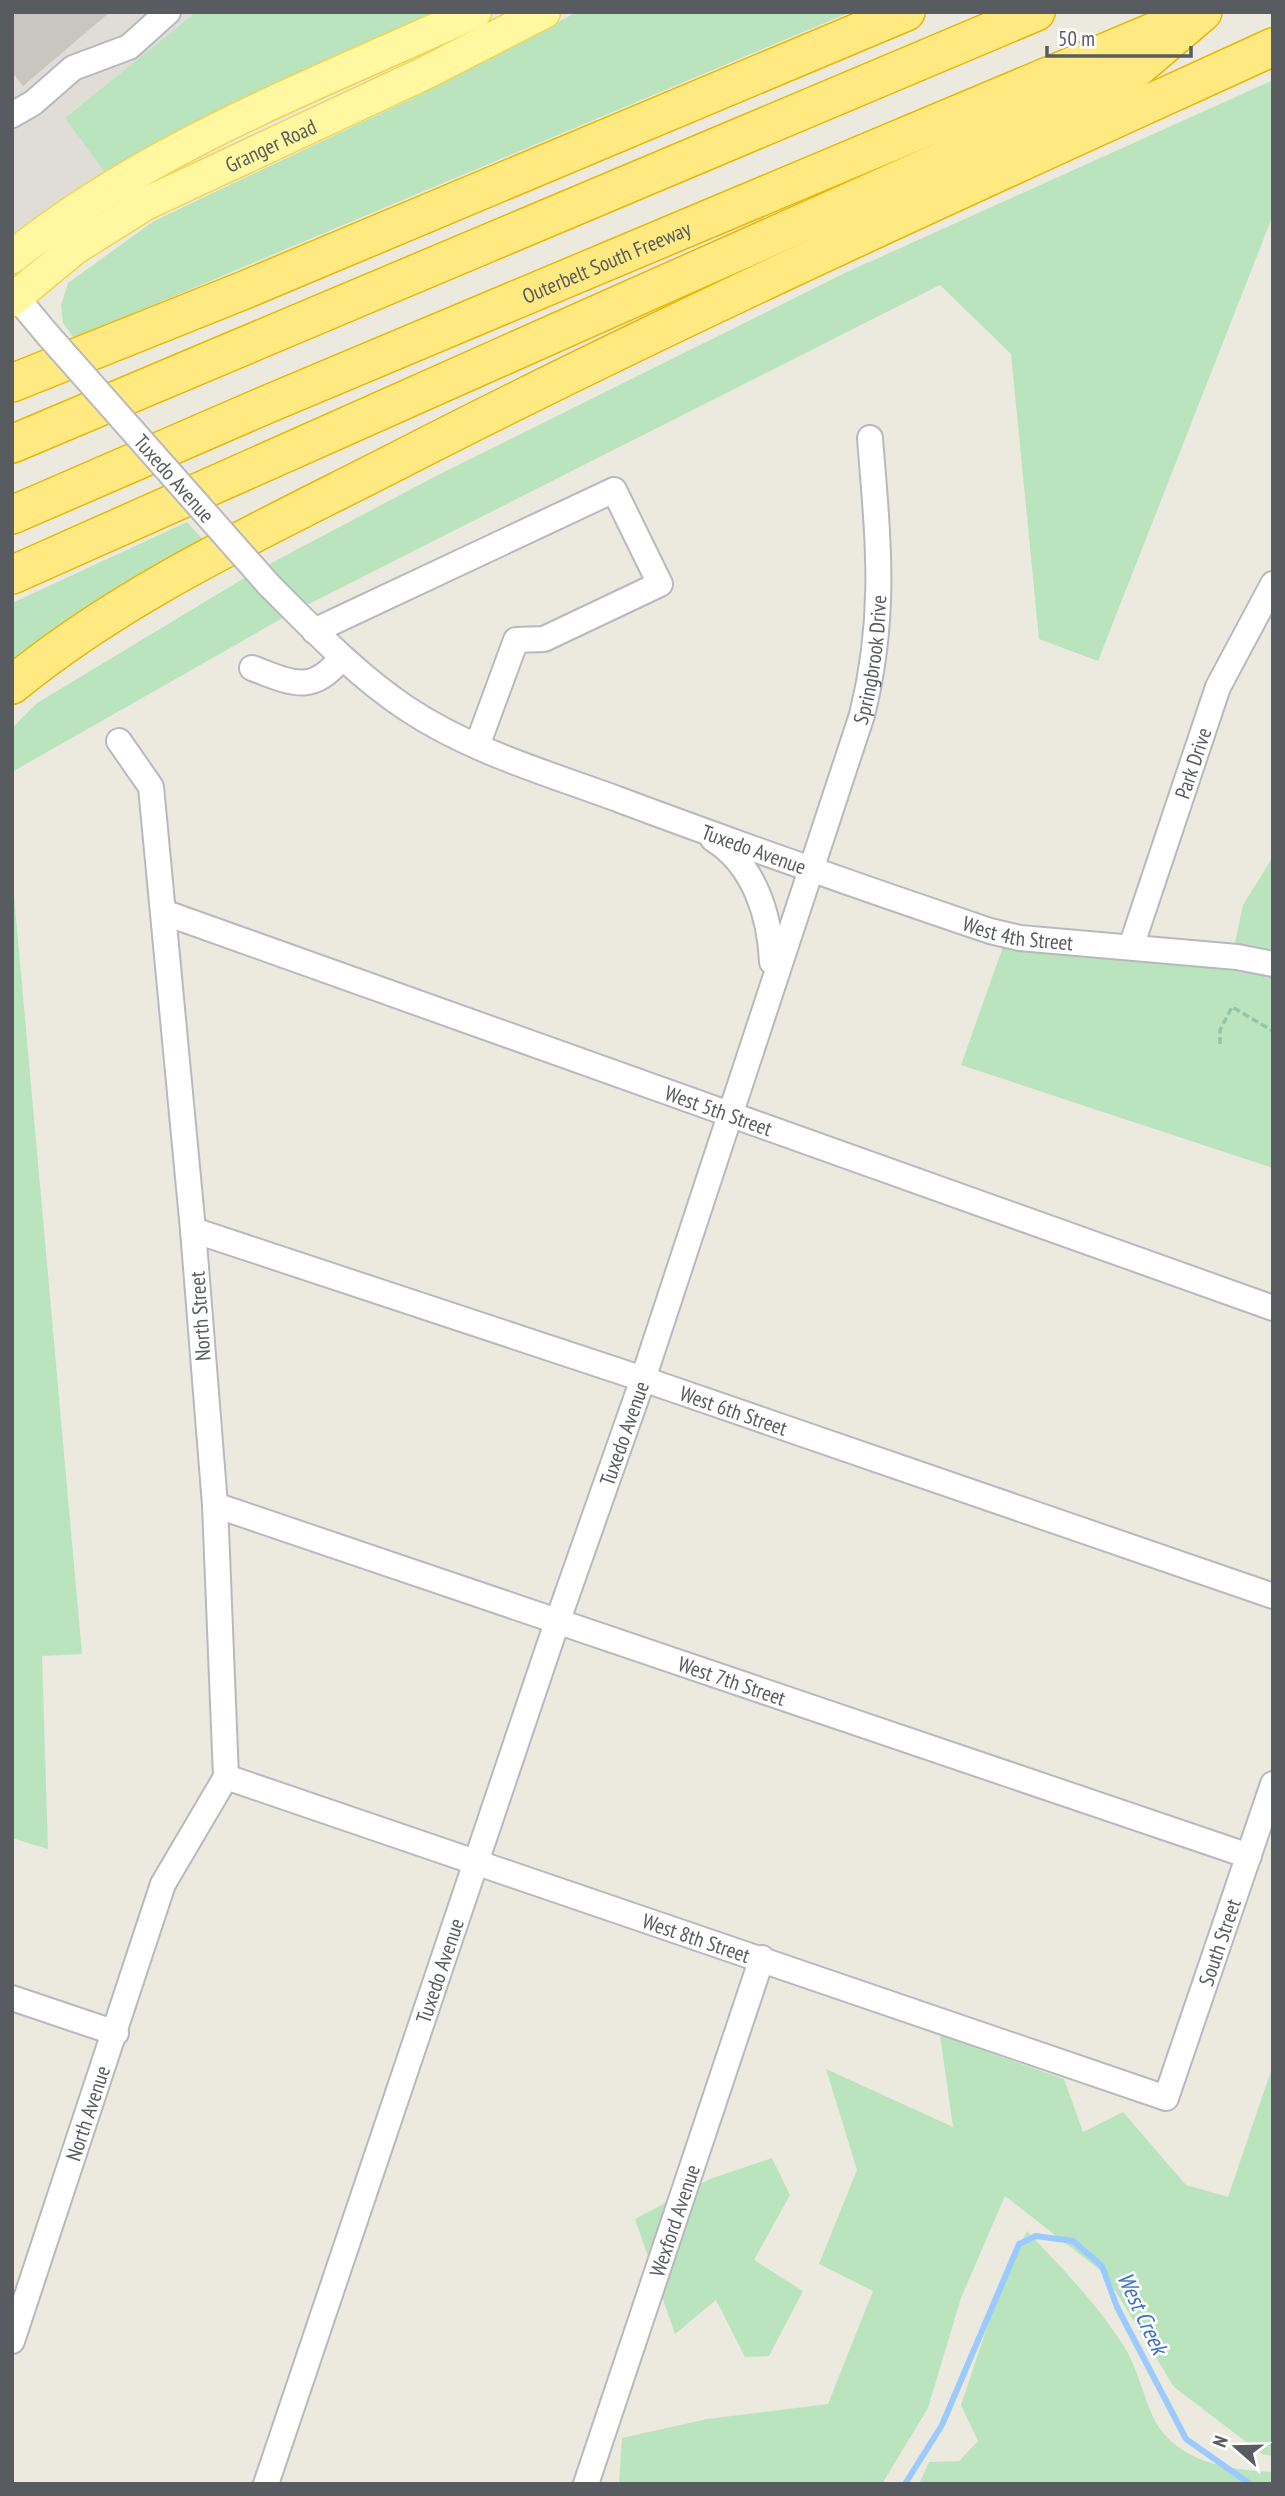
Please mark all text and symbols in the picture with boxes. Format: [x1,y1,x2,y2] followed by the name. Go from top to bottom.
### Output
[1047,14,1190,58] scale bar
[1058,25,1095,52] text: 50 m
[221,112,320,178] street label: Granger Road
[518,214,695,309] street label: Outerbelt South Freeway
[128,428,221,528] street label: Tuxedo Avenue
[846,595,892,728] street label: Springbrook Drive
[1168,724,1217,802] street label: Park Drive
[698,818,810,880] street label: Tuxedo Avenue
[959,909,1074,956] street label: West 4th Street
[661,1079,776,1142] street label: West 5th Street
[183,1270,217,1362] street label: North Street
[593,1377,655,1489] street label: Tuxedo Avenue
[676,1379,791,1441] street label: West 6th Street
[675,1650,789,1711] street label: West 7th Street
[1192,1895,1247,1989] street label: South Street
[639,1907,754,1969] street label: West 8th Street
[409,1915,470,2026] street label: Tuxedo Avenue
[59,2062,116,2164] street label: North Avenue
[643,2161,706,2280] street label: Wexford Avenue
[1111,2267,1176,2362] water label: West Creek
[1201,2412,1271,2482] north arrow
[1207,2432,1233,2450] text: N

